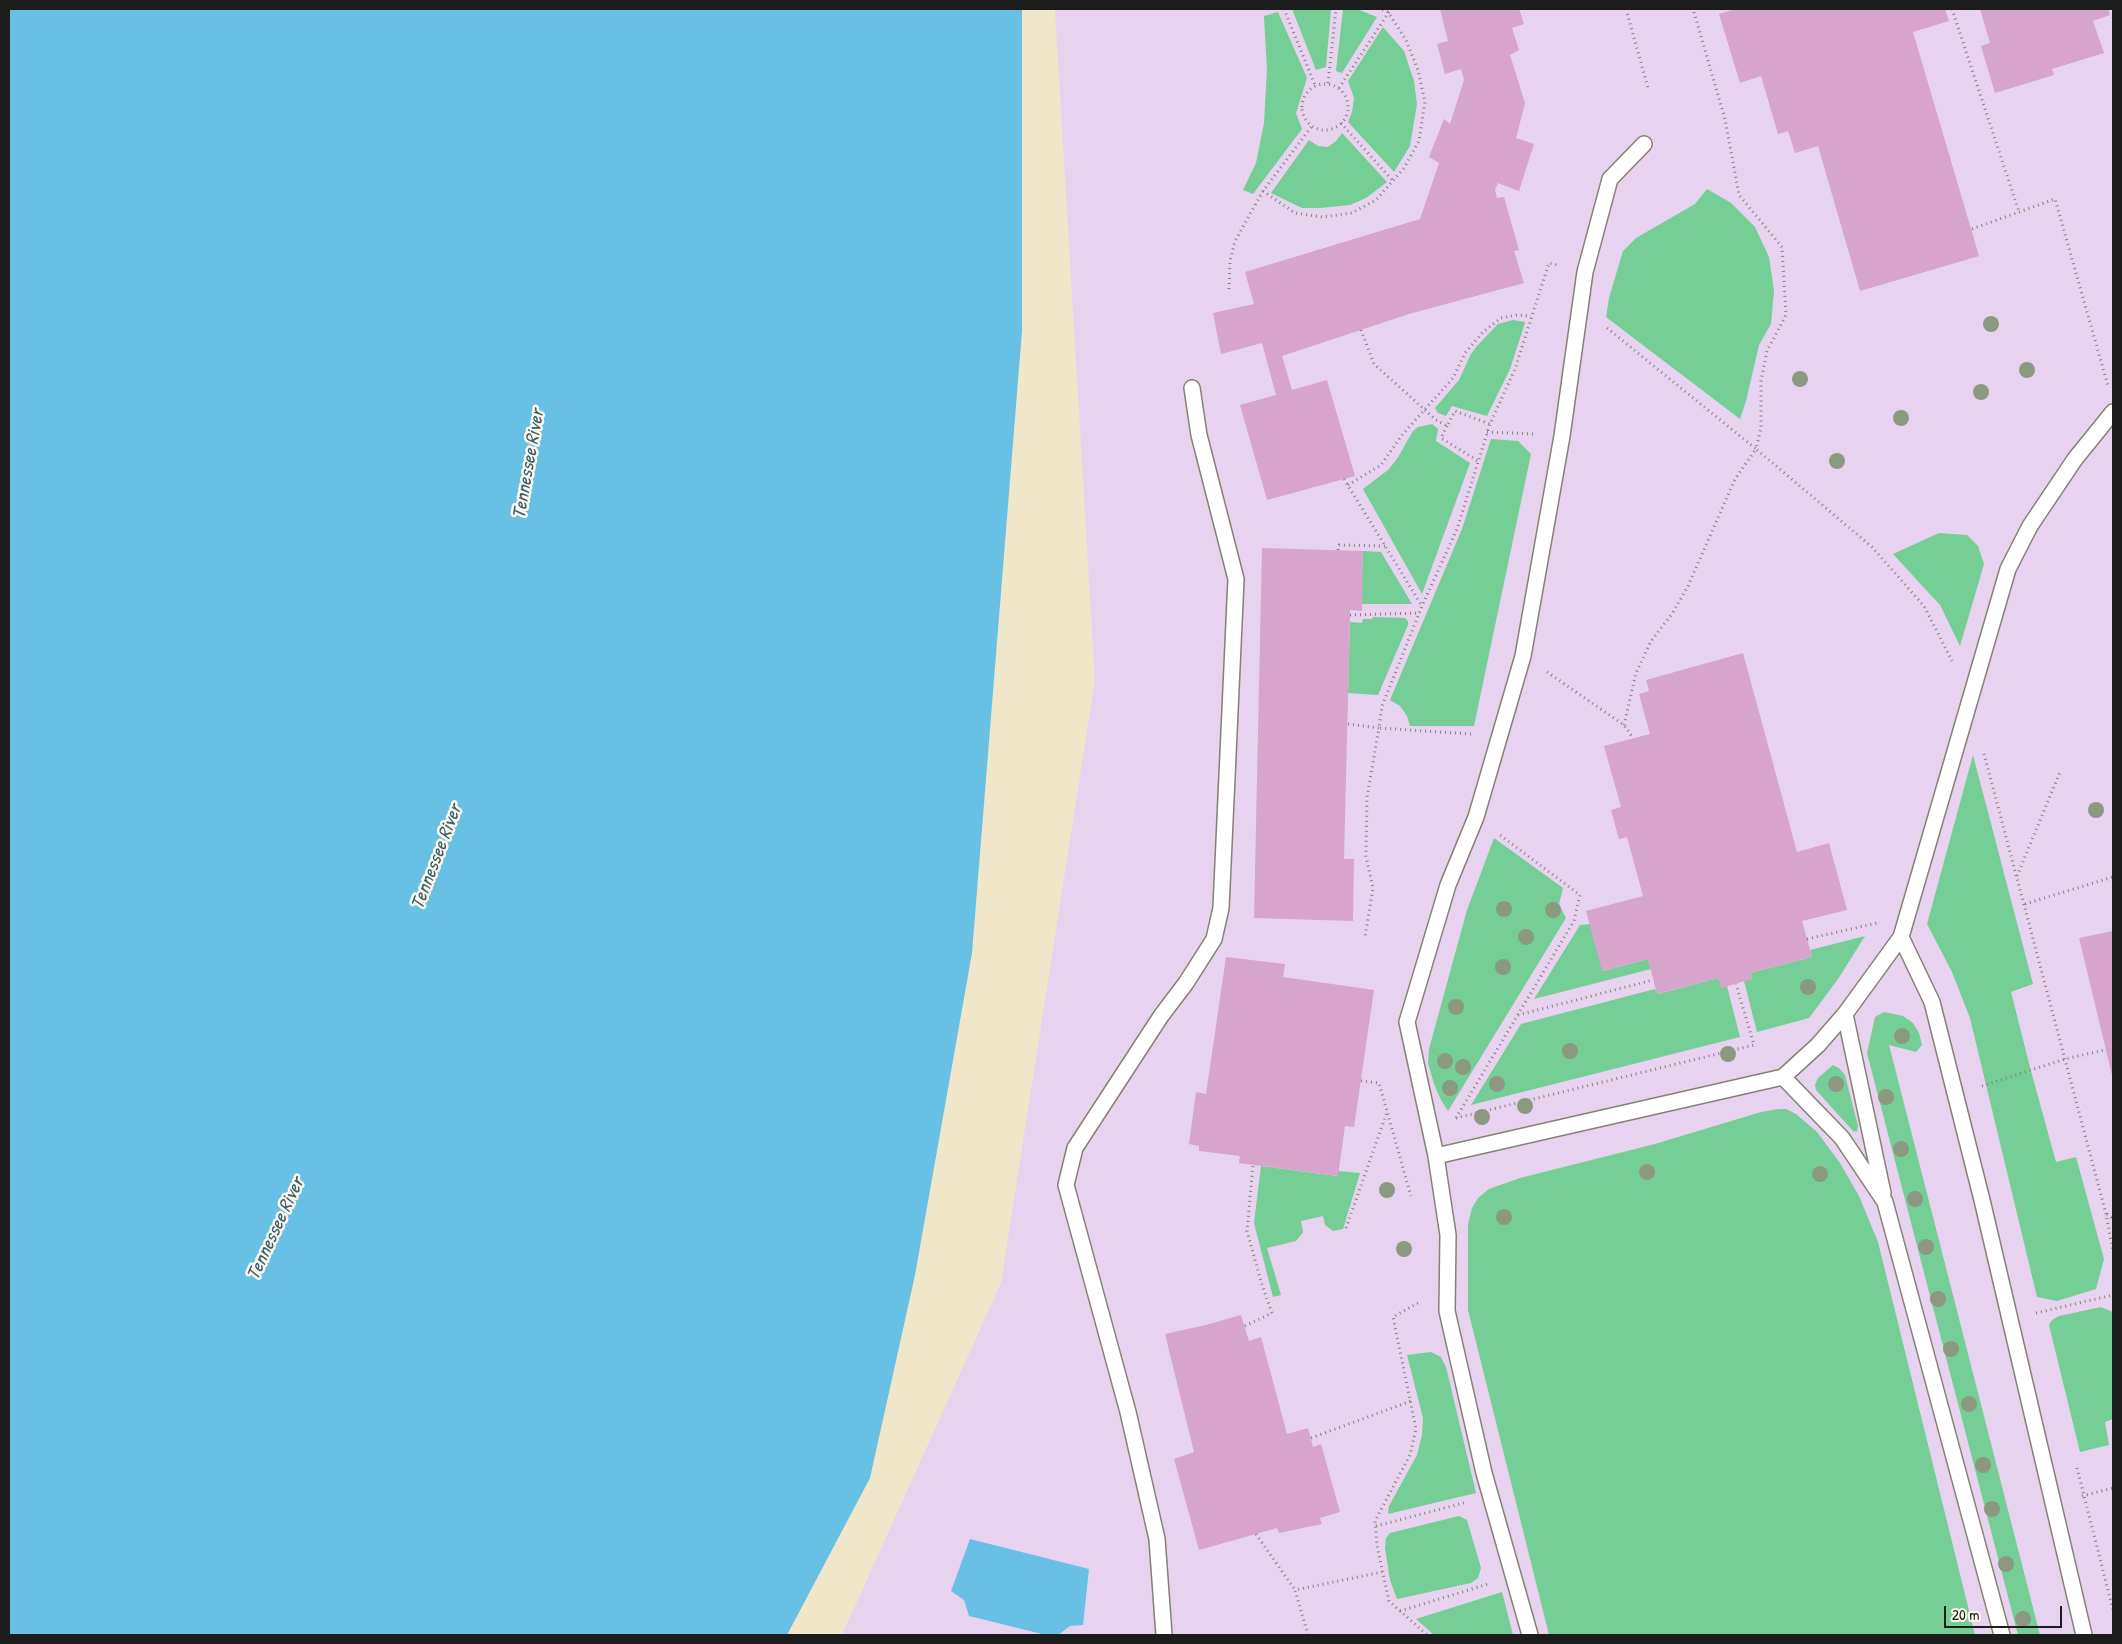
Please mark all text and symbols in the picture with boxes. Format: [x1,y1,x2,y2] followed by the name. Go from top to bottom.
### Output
[508,408,550,520] water label: Tennessee River
[407,801,467,913] water label: Tennessee River
[242,1174,310,1284] water label: Tennessee River
[1947,1596,2064,1628] scale bar
[1952,1604,1979,1625] text: 20 m

